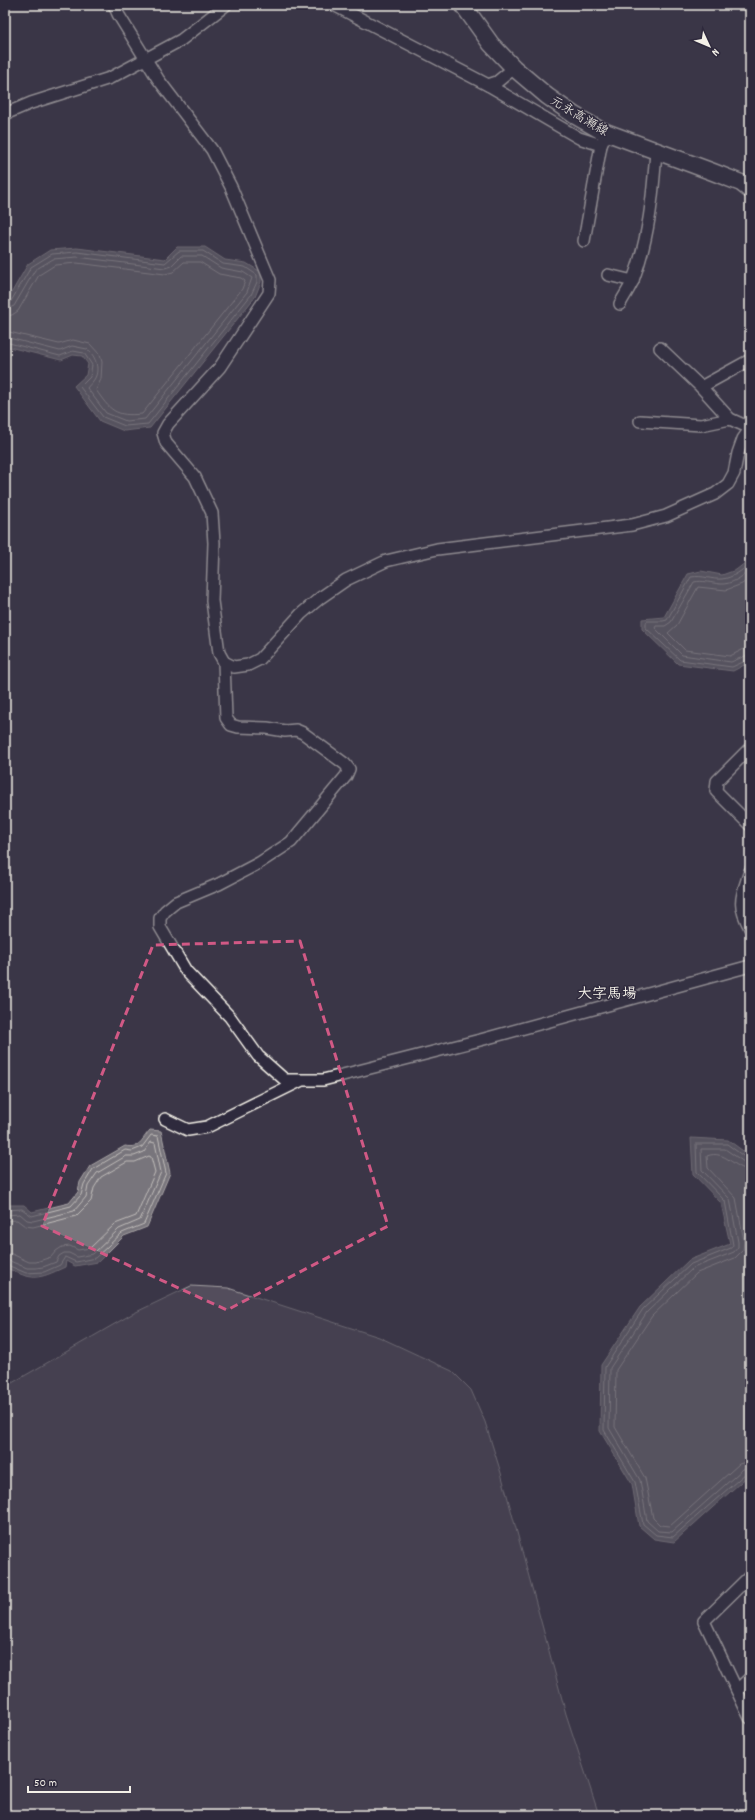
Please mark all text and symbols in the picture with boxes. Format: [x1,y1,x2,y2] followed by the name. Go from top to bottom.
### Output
[689,26,729,66] north arrow
[707,44,722,59] text: N
[546,92,612,143] street label: 元永高瀬線
[577,984,637,1006] district label: 大字馬場
[28,1768,130,1794] scale bar
[34,1775,57,1792] text: 50 m

